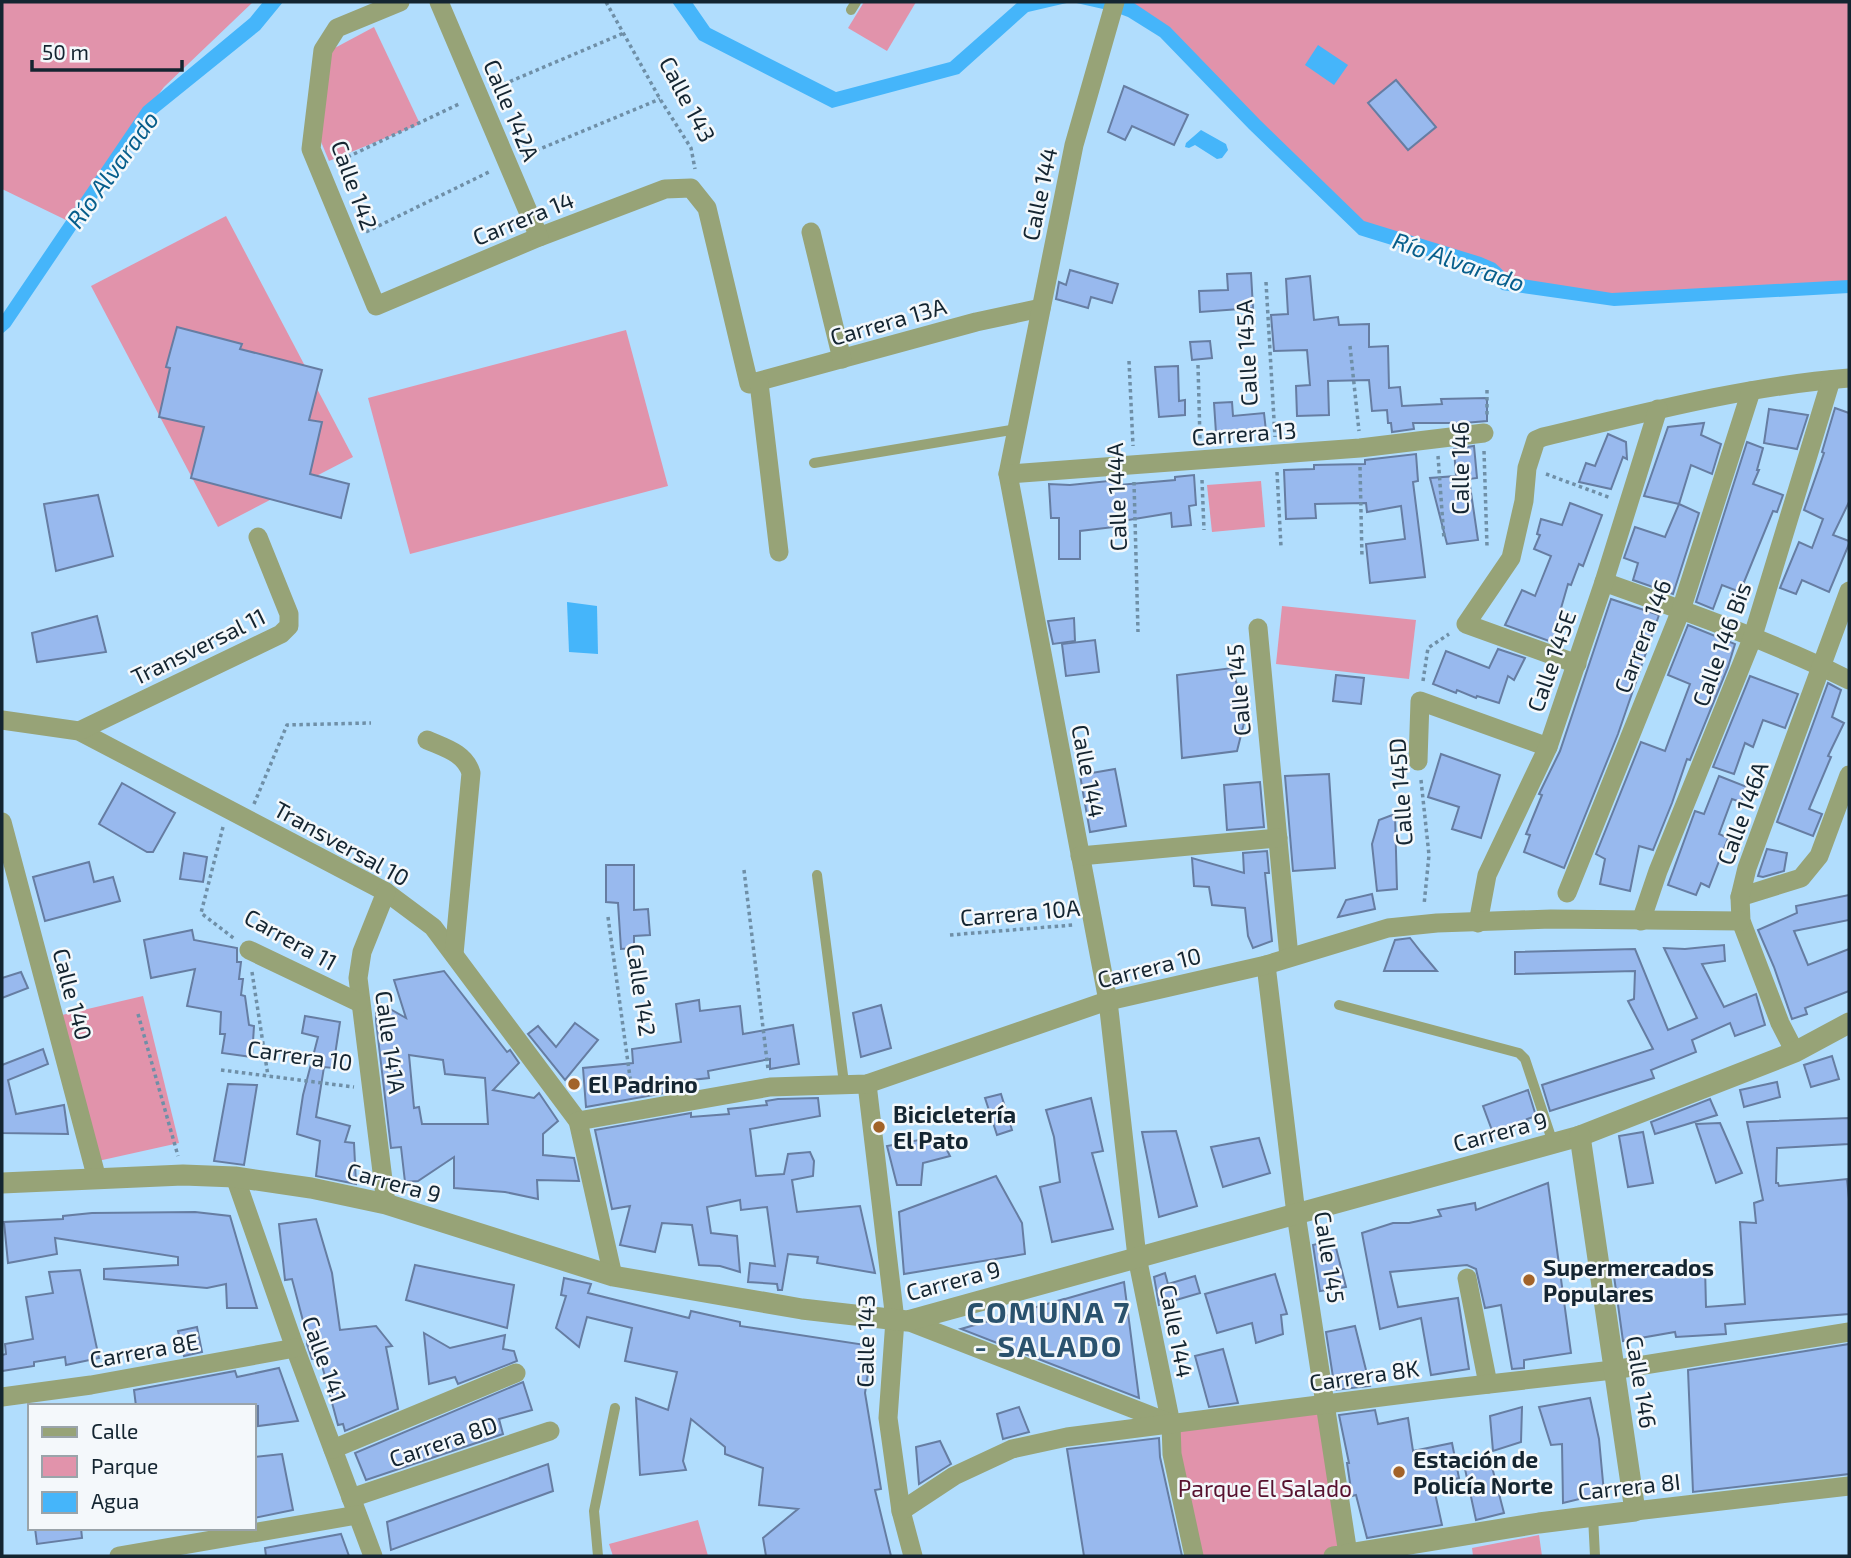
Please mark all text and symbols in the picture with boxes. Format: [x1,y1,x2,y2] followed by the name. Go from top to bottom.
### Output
[32,28,182,72] scale bar
[42,39,89,64] text: 50 m
[654,51,722,147] street label: Calle 143
[478,55,546,166] street label: Calle 142A
[60,105,164,233] water label: Río Alvarado
[326,136,384,234] street label: Calle 142
[1015,145,1063,243] street label: Calle 144
[468,185,578,251] street label: Carrera 14
[1389,225,1529,297] water label: Río Alvarado
[827,291,950,351] street label: Carrera 13A
[1229,298,1263,407] street label: Calle 145A
[1191,415,1297,451] street label: Carrera 13
[1446,421,1474,515] street label: Calle 146
[1100,442,1132,552] street label: Calle 144A
[1607,575,1677,697] street label: Carrera 146
[1686,578,1756,710] street label: Calle 146 Bis
[126,601,270,691] street label: Transversal 11
[1521,607,1581,715] street label: Calle 145E
[1220,643,1256,737] street label: Calle 145
[1066,722,1112,820] street label: Calle 144
[1382,737,1418,847] street label: Calle 145D
[1710,757,1774,868] street label: Calle 146A
[269,794,415,892] street label: Transversal 10
[959,893,1082,931] street label: Carrera 10A
[240,902,342,976] street label: Carrera 11
[1094,941,1204,993] street label: Carrera 10
[622,942,662,1038] street label: Calle 142
[47,945,99,1043] street label: Calle 140
[370,989,412,1096] street label: Calle 141A
[245,1034,355,1076] street label: Carrera 10
[588,1070,698,1098] place label: El Padrino
[566,1076,582,1092] marker: El Padrino
[893,1100,1016,1154] place label: Bicicletería El Pato
[1450,1105,1550,1157] street label: Carrera 9
[871,1119,887,1135] marker: Bicicletería El Pato
[344,1156,444,1208] street label: Carrera 9
[1309,1209,1351,1305] street label: Calle 145
[1543,1253,1714,1307] place label: Supermercados Populares
[903,1254,1003,1306] street label: Carrera 9
[1521,1272,1537,1288] marker: Supermercados Populares
[1154,1282,1200,1380] street label: Calle 144
[967,1293,1131,1363] district label: COMUNA 7 - SALADO
[850,1294,880,1388] street label: Calle 143
[297,1312,353,1406] street label: Calle 141
[87,1327,201,1373] street label: Carrera 8E
[1621,1334,1663,1430] street label: Calle 146
[1307,1353,1421,1397] street label: Carrera 8K
[28,1404,256,1530] legend
[385,1409,501,1473] street label: Carrera 8D
[91,1418,138,1443] text: Calle
[1413,1445,1553,1499] place label: Estación de Policía Norte
[91,1453,158,1478] text: Parque
[1391,1464,1407,1480] marker: Estación de Policía Norte
[1576,1467,1682,1505] street label: Carrera 8I
[1178,1474,1352,1502] park label: Parque El Salado
[91,1488,139,1513] text: Agua

